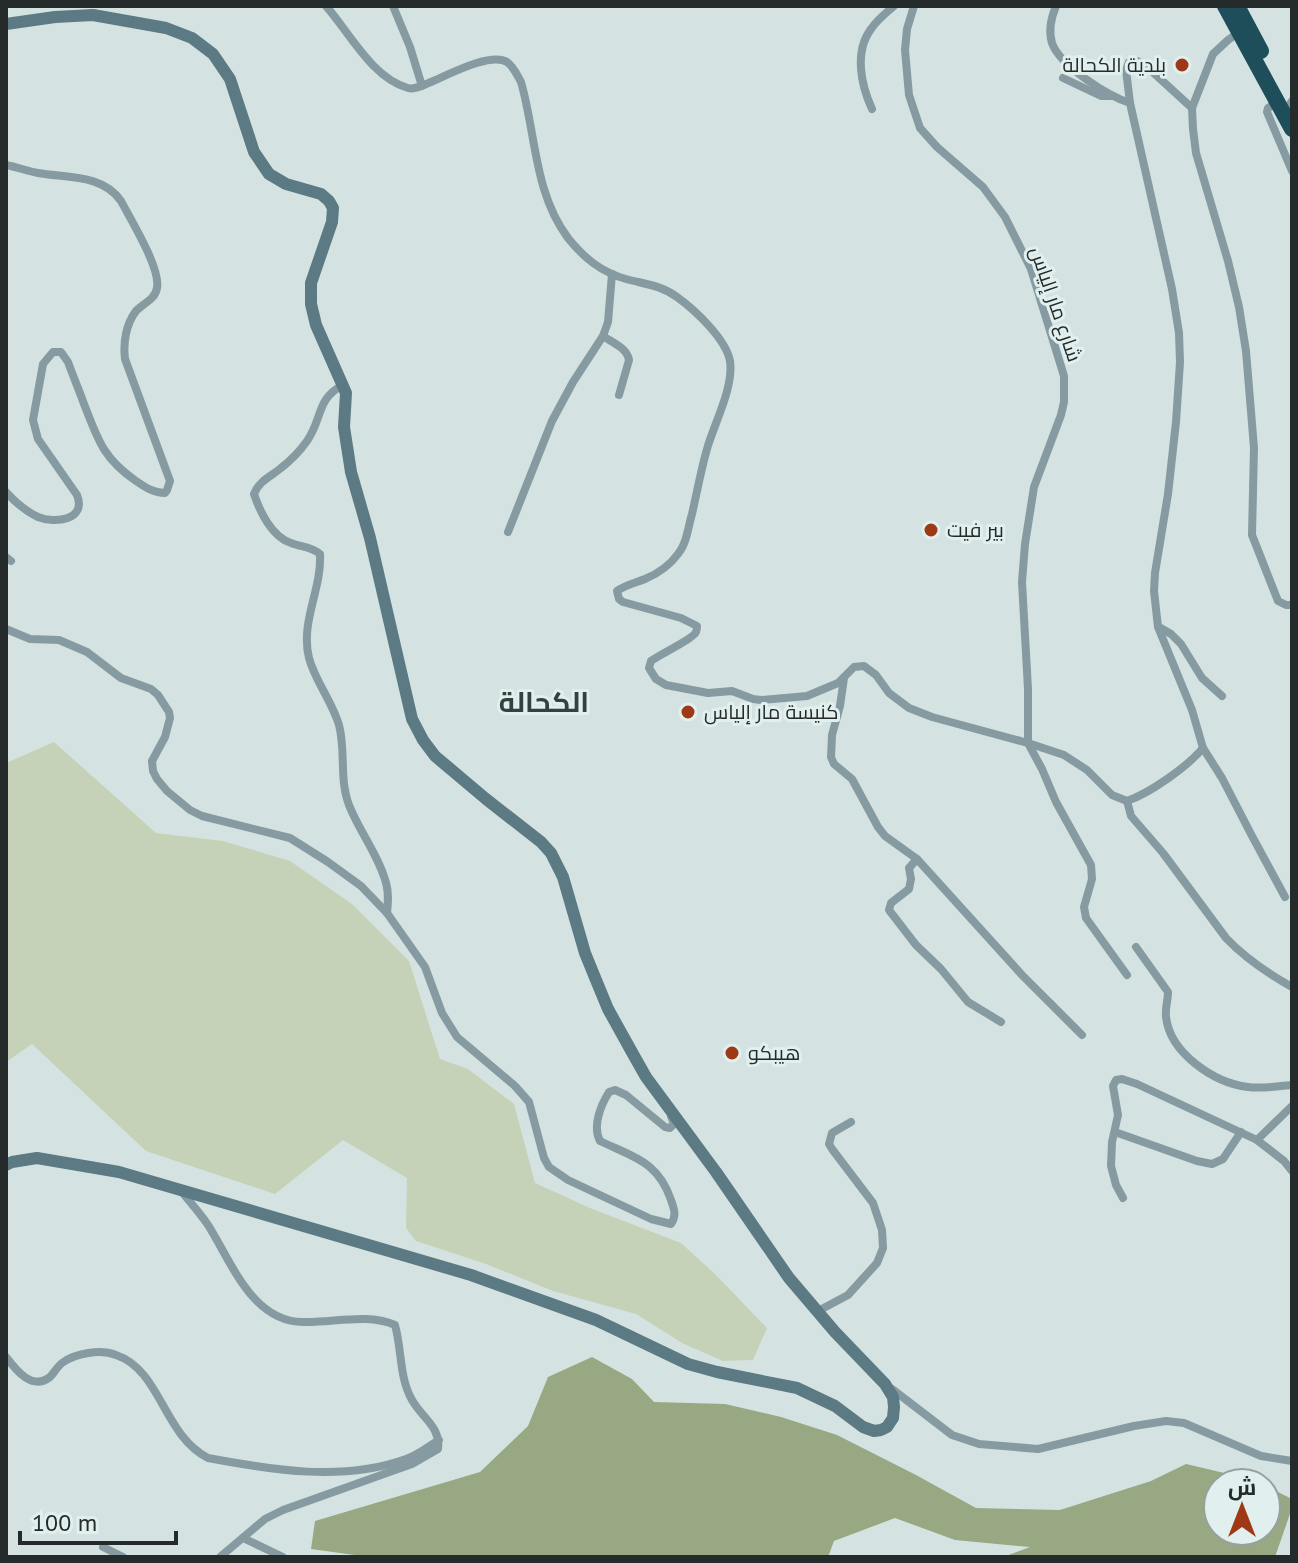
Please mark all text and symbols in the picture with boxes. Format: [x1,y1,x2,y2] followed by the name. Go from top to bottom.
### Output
[1063,52,1166,78] place label: بلدية الكحالة
[1173,56,1191,74] marker: بلدية الكحالة
[1023,243,1088,365] street label: شارع مار إلياس
[947,517,1004,543] place label: بير فيت
[922,521,940,539] marker: بير فيت
[499,683,589,720] district label: الكحالة
[704,699,839,725] place label: كنيسة مار إلياس
[679,703,697,721] marker: كنيسة مار إلياس
[748,1040,800,1066] place label: هيبكو
[723,1044,741,1062] marker: هيبكو
[1202,1467,1282,1547] north arrow
[1228,1473,1256,1501] text: ش
[20,1495,176,1545] scale bar
[32,1507,97,1538] text: 100 m

